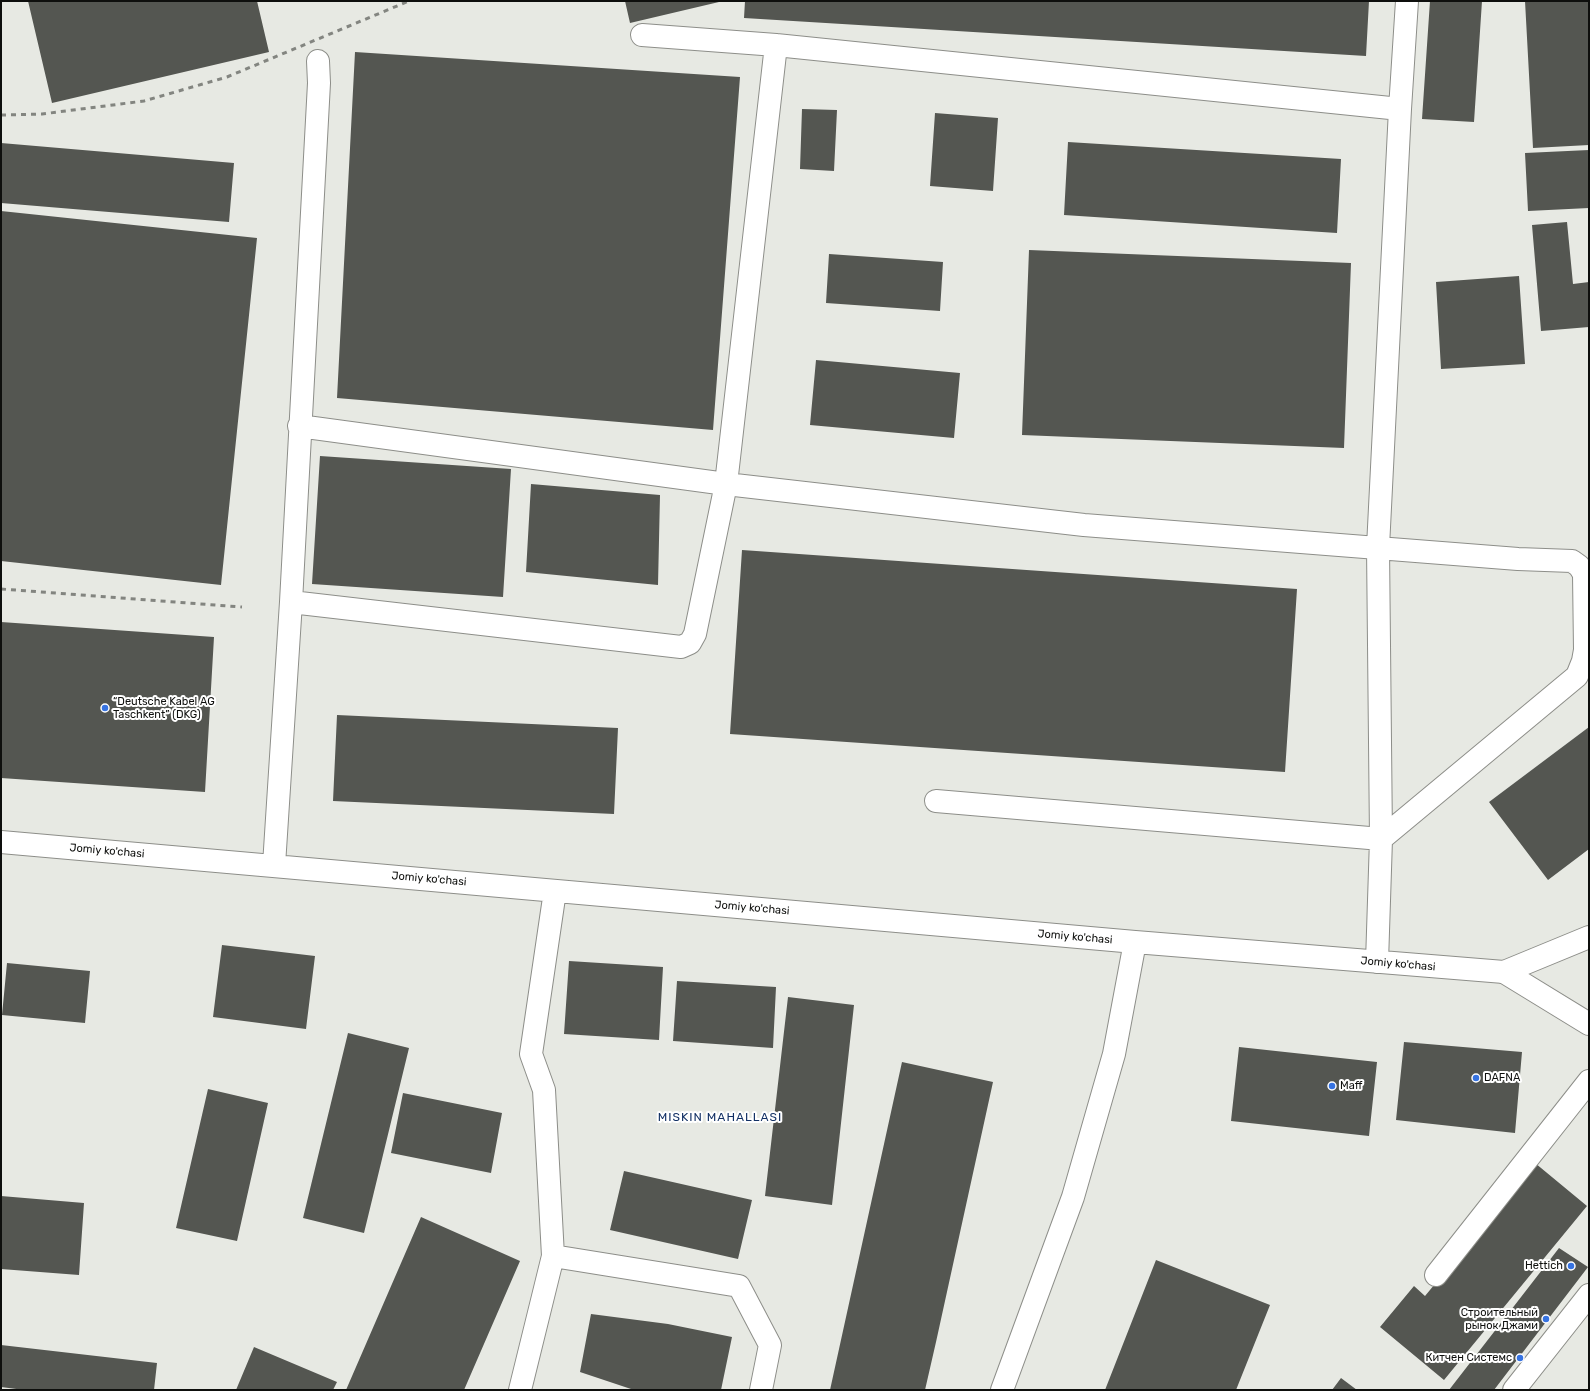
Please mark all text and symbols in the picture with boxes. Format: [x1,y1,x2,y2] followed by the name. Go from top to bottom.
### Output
[113,695,215,721] place label: “Deutsche Kabel AG Taschkent” (DKG)
[100,703,110,713] marker: “Deutsche Kabel AG Taschkent” (DKG)
[69,841,145,861] street label: Jomiy ko'chasi
[391,869,467,889] street label: Jomiy ko'chasi
[714,898,790,918] street label: Jomiy ko'chasi
[1037,927,1113,947] street label: Jomiy ko'chasi
[1360,954,1436,974] street label: Jomiy ko'chasi
[1484,1071,1520,1085] place label: DAFNA
[1471,1073,1481,1083] marker: DAFNA
[1340,1079,1362,1093] place label: Maff
[1327,1081,1337,1091] marker: Maff
[658,1111,782,1125] district label: MISKIN MAHALLASI
[1525,1259,1563,1273] place label: Hettich
[1566,1261,1576,1271] marker: Hettich
[1461,1306,1538,1332] place label: Строительный рынок Джами
[1541,1314,1551,1324] marker: Строительный рынок Джами
[1426,1351,1512,1365] place label: Китчен Системс
[1515,1353,1525,1363] marker: Китчен Системс

